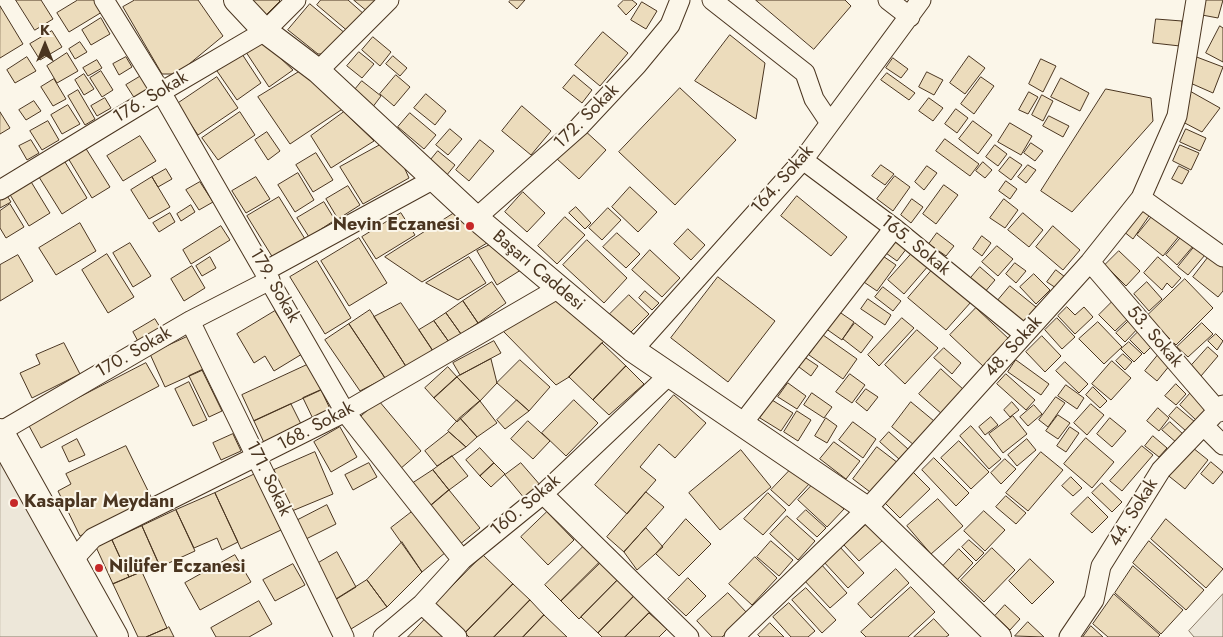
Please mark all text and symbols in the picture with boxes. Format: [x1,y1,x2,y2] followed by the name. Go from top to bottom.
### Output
[20,20,70,70] north arrow
[40,20,50,40] text: K
[110,67,192,129] street label: 176. Sokak
[550,80,624,154] street label: 172. Sokak
[747,141,819,219] street label: 164. Sokak
[876,211,954,281] street label: 165. Sokak
[333,215,460,237] place label: Nevin Eczanesi
[464,220,476,232] marker: Nevin Eczanesi
[488,226,588,316] street label: Başarı Caddesi
[244,245,304,327] street label: 179. Sokak
[1121,302,1187,372] street label: 53. Sokak
[981,312,1047,382] street label: 48. Sokak
[93,323,175,383] street label: 170. Sokak
[274,398,358,456] street label: 168. Sokak
[241,438,295,520] street label: 171. Sokak
[487,471,565,541] street label: 160. Sokak
[1105,475,1163,551] street label: 44. Sokak
[24,492,174,514] place label: Kasaplar Meydanı
[8,497,20,509] marker: Kasaplar Meydanı
[109,557,245,579] place label: Nilüfer Eczanesi
[93,562,105,574] marker: Nilüfer Eczanesi

